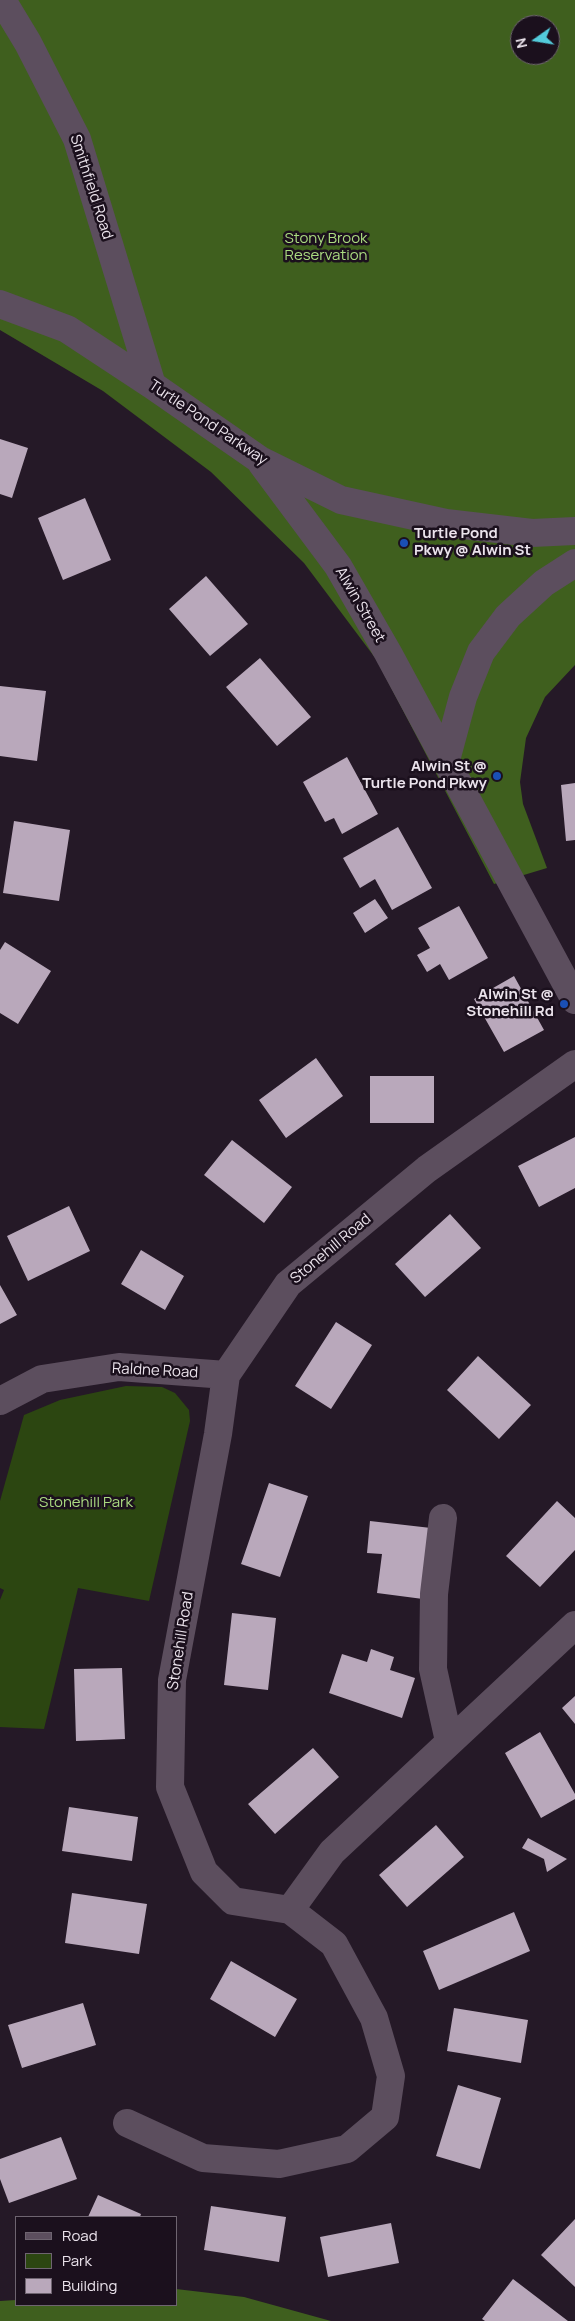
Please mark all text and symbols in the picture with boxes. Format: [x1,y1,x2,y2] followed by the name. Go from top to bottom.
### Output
[510,15,560,65] north arrow
[510,36,531,50] text: N
[66,132,116,242] street label: Smithfield Road
[284,230,368,265] park label: Stony Brook Reservation
[145,377,271,469] street label: Turtle Pond Parkway
[414,525,531,560] place label: Turtle Pond Pkwy @ Alwin St
[398,537,410,549] marker: Turtle Pond Pkwy @ Alwin St
[331,564,389,646] street label: Alwin Street
[362,758,487,793] place label: Alwin St @ Turtle Pond Pkwy
[491,770,503,782] marker: Alwin St @ Turtle Pond Pkwy
[466,986,554,1021] place label: Alwin St @ Stonehill Rd
[558,998,570,1010] marker: Alwin St @ Stonehill Rd
[287,1210,375,1288] street label: Stonehill Road
[111,1360,199,1382] street label: Raldne Road
[39,1494,133,1512] park label: Stonehill Park
[164,1590,198,1692] street label: Stonehill Road
[15,2216,178,2306] legend
[62,2225,98,2246] text: Road
[62,2250,92,2271] text: Park
[62,2275,117,2296] text: Building

